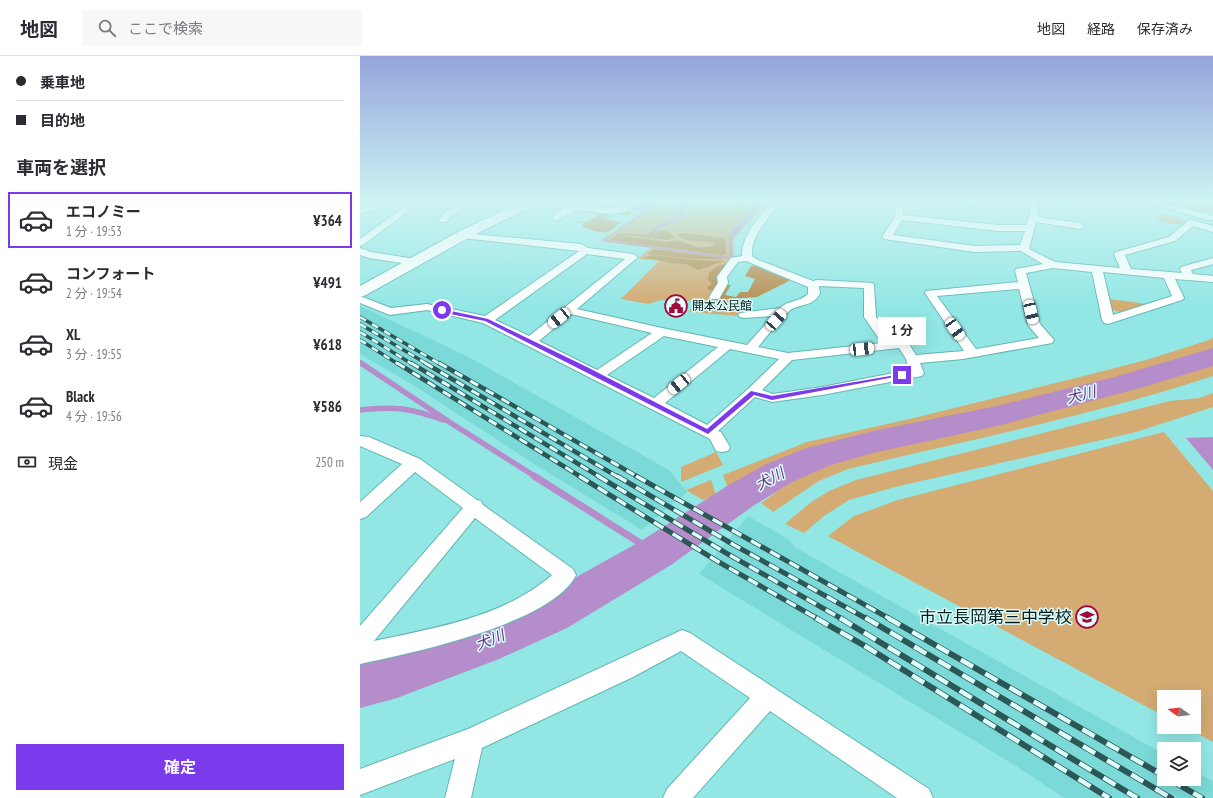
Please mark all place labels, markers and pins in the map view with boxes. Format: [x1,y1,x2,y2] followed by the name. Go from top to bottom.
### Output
[663,293,689,319] public building icon: 開本公民館
[692,298,752,313] place label: 開本公民館
[1074,604,1100,630] school or university icon: 市立長岡第三中学校
[919,606,1072,628] place label: 市立長岡第三中学校

